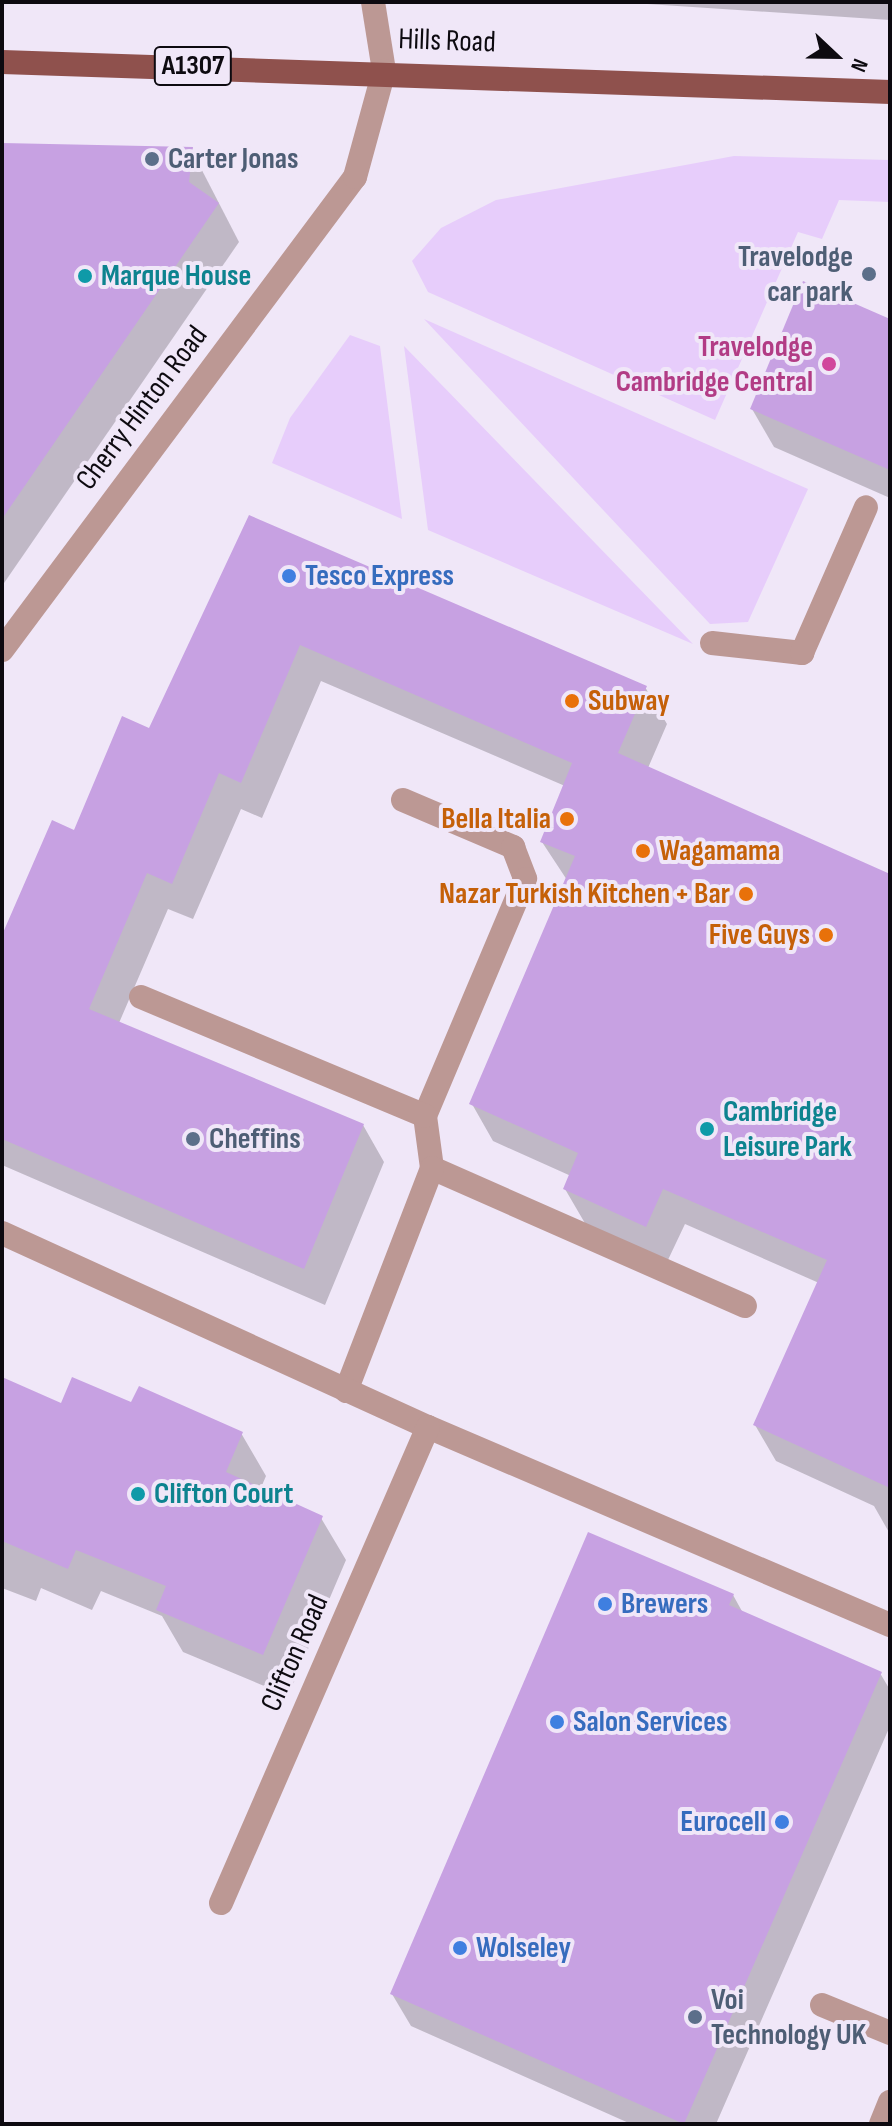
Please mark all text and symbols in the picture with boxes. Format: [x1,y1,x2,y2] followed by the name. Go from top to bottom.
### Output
[796,16,876,96] north arrow
[398,21,496,61] street label: Hills Road
[153,42,233,90] road number: A1307
[844,55,873,76] text: N
[168,141,299,177] place label: Carter Jonas
[143,150,161,168] marker: Carter Jonas
[738,239,853,310] place label: Travelodge car park
[101,258,251,294] place label: Marque House
[860,265,878,283] marker: Travelodge car park
[76,267,94,285] marker: Marque House
[69,319,215,497] street label: Cherry Hinton Road
[616,329,813,400] place label: Travelodge Cambridge Central
[820,355,838,373] marker: Travelodge Cambridge Central
[305,558,454,594] place label: Tesco Express
[280,567,298,585] marker: Tesco Express
[588,683,670,719] place label: Subway
[563,692,581,710] marker: Subway
[441,801,551,837] place label: Bella Italia
[558,810,576,828] marker: Bella Italia
[659,833,780,869] place label: Wagamama
[634,842,652,860] marker: Wagamama
[439,876,730,912] place label: Nazar Turkish Kitchen + Bar
[737,885,755,903] marker: Nazar Turkish Kitchen + Bar
[709,917,810,953] place label: Five Guys
[817,926,835,944] marker: Five Guys
[723,1094,852,1164] place label: Cambridge Leisure Park
[698,1120,716,1138] marker: Cambridge Leisure Park
[209,1121,301,1157] place label: Cheffins
[184,1130,202,1148] marker: Cheffins
[154,1476,293,1512] place label: Clifton Court
[129,1485,147,1503] marker: Clifton Court
[621,1586,708,1622] place label: Brewers
[253,1589,337,1717] street label: Clifton Road
[596,1595,614,1613] marker: Brewers
[573,1704,727,1740] place label: Salon Services
[548,1713,566,1731] marker: Salon Services
[680,1804,766,1840] place label: Eurocell
[773,1813,791,1831] marker: Eurocell
[476,1930,571,1966] place label: Wolseley
[451,1939,469,1957] marker: Wolseley
[711,1982,866,2052] place label: Voi Technology UK
[686,2008,704,2026] marker: Voi Technology UK

